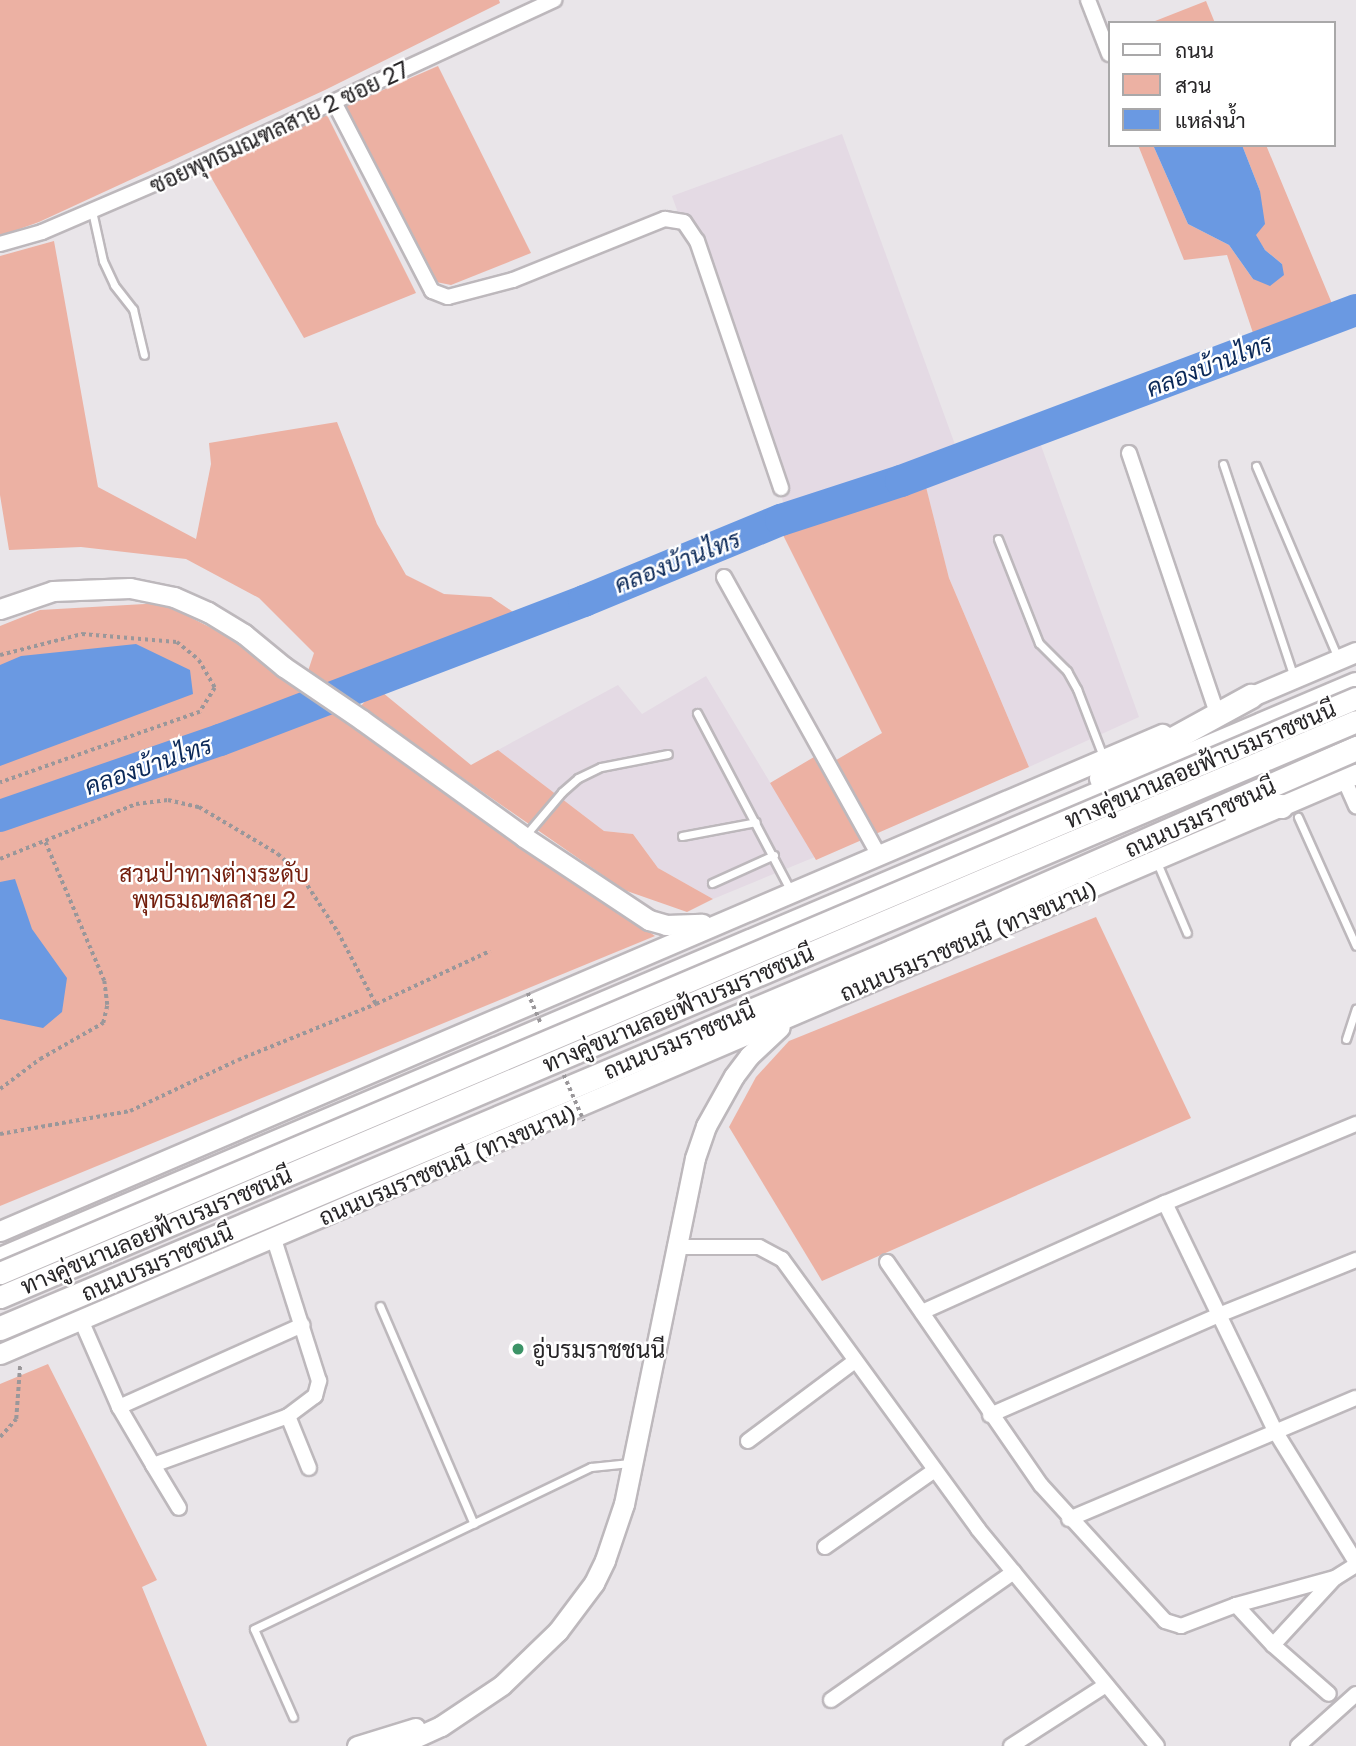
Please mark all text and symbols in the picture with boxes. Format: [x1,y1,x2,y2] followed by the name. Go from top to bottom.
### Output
[1108,21,1335,147] legend
[1175,37,1214,63] text: ถนน
[145,55,413,199] street label: ซอยพุทธมณฑลสาย 2 ซอย 27
[1175,72,1211,98] text: สวน
[1175,107,1246,133] text: แหล่งน้ำ
[1142,328,1276,402] water label: คลองบ้านไทร
[610,524,744,598] water label: คลองบ้านไทร
[1060,694,1340,834] street label: ทางคู่ขนานลอยฟ้าบรมราชชนนี
[81,730,215,800] water label: คลองบ้านไทร
[1120,771,1280,863] street label: ถนนบรมราชชนนี
[119,859,309,913] park label: สวนป่าทางต่างระดับ พุทธมณฑลสาย 2
[835,873,1101,1007] street label: ถนนบรมราชชนนี (ทางขนาน)
[538,938,818,1078] street label: ทางคู่ขนานลอยฟ้าบรมราชชนนี
[599,996,759,1084] street label: ถนนบรมราชชนนี
[314,1097,580,1231] street label: ถนนบรมราชชนนี (ทางขนาน)
[16,1160,296,1300] street label: ทางคู่ขนานลอยฟ้าบรมราชชนนี
[77,1218,237,1306] street label: ถนนบรมราชชนนี
[532,1335,665,1363] place label: อู่บรมราชชนนี
[510,1341,526,1357] marker: อู่บรมราชชนนี

